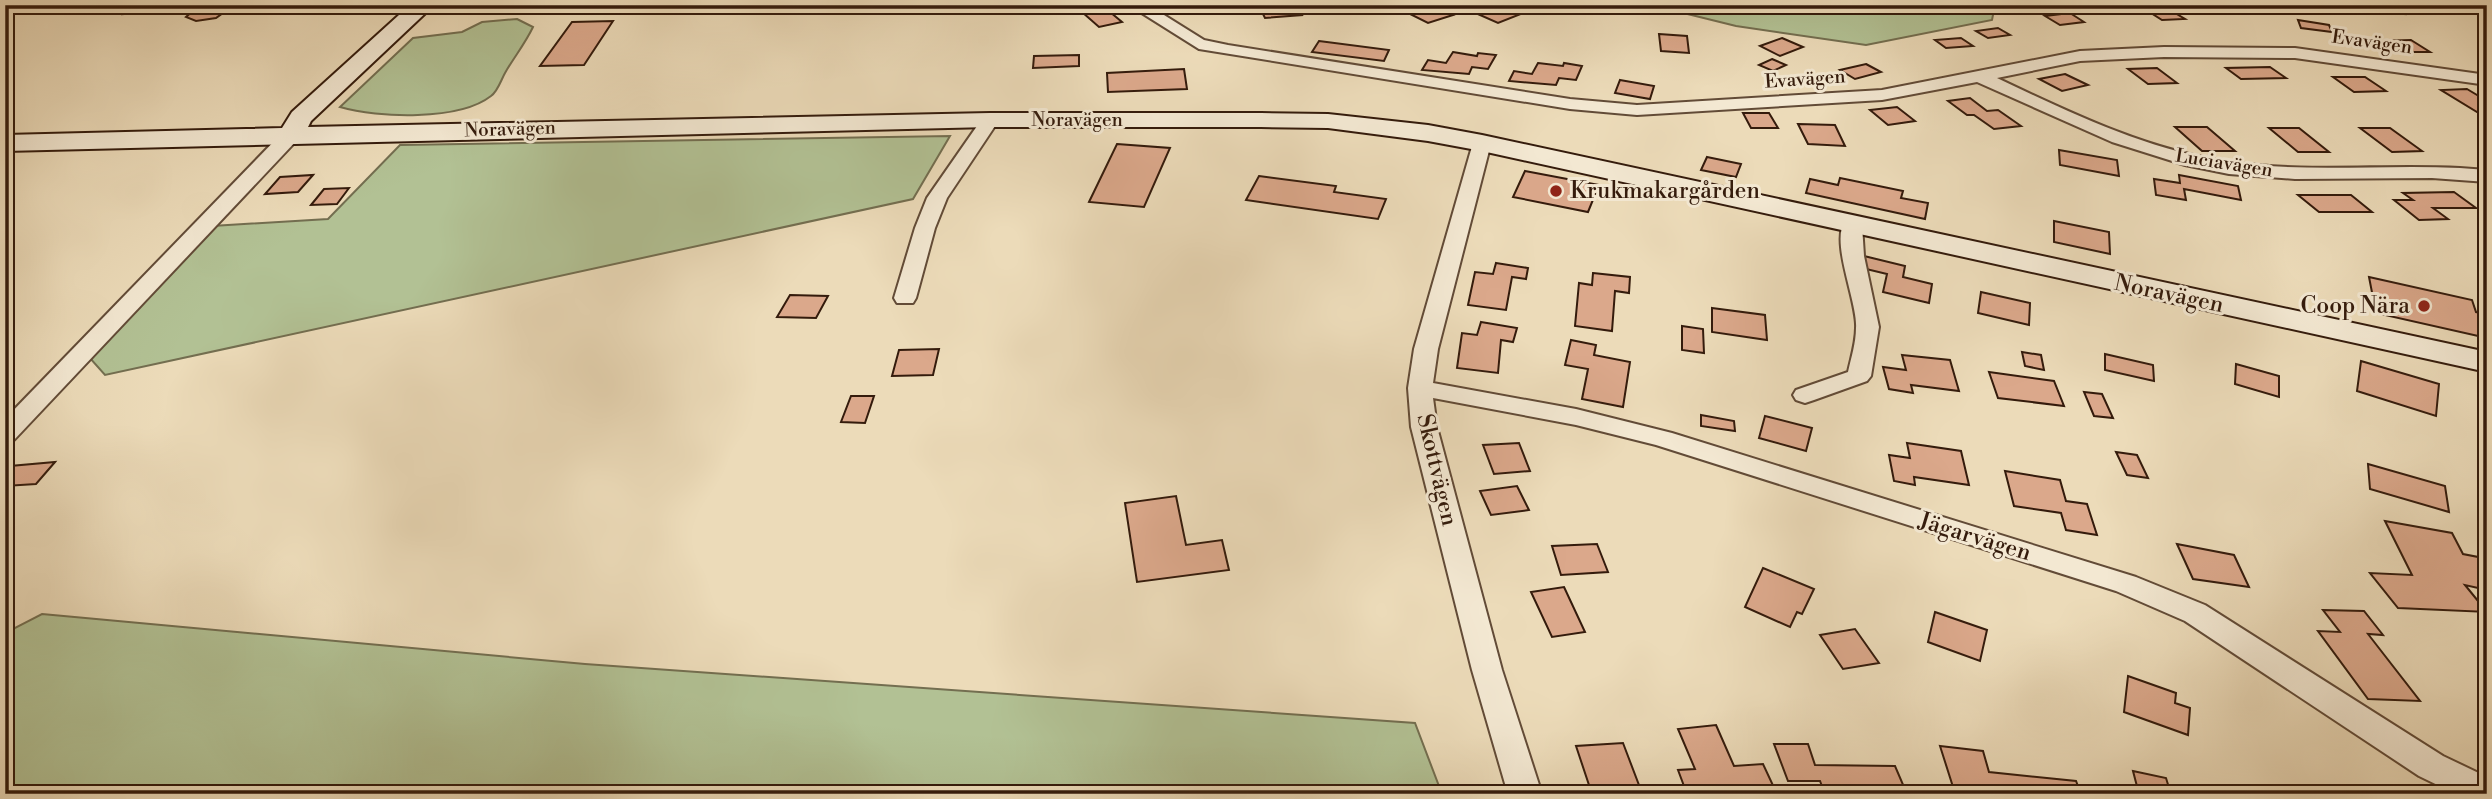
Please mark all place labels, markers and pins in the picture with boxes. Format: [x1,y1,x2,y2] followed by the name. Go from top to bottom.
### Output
[1570,177,1760,205] place label: Krukmakargården
[1548,183,1564,199] marker: Krukmakargården
[2300,292,2410,320] place label: Coop Nära
[2416,298,2432,314] marker: Coop Nära

